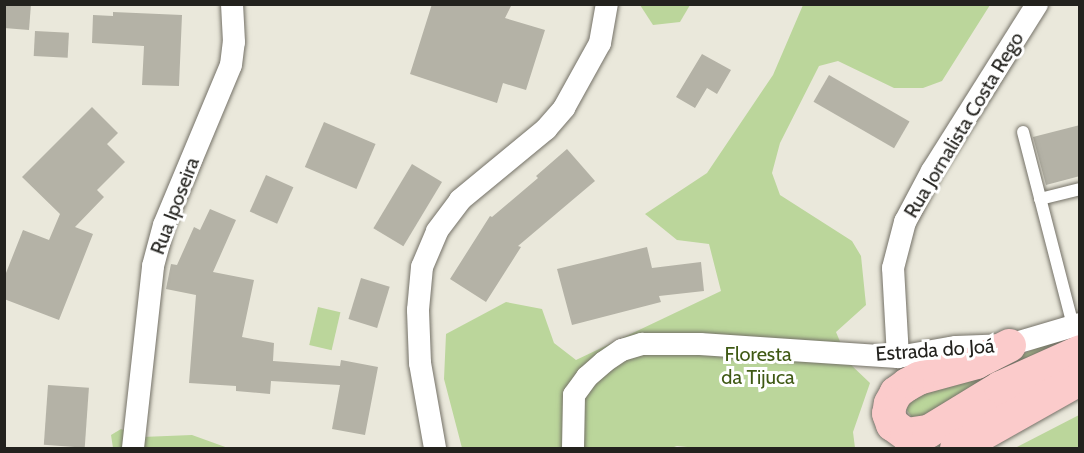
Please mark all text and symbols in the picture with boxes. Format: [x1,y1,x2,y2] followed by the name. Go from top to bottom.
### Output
[899,28,1029,222] street label: Rua Jornalista Costa Rego
[146,154,204,258] street label: Rua Iposeira
[875,334,995,366] street label: Estrada do Joá
[721,342,795,389] park label: Floresta da Tijuca

